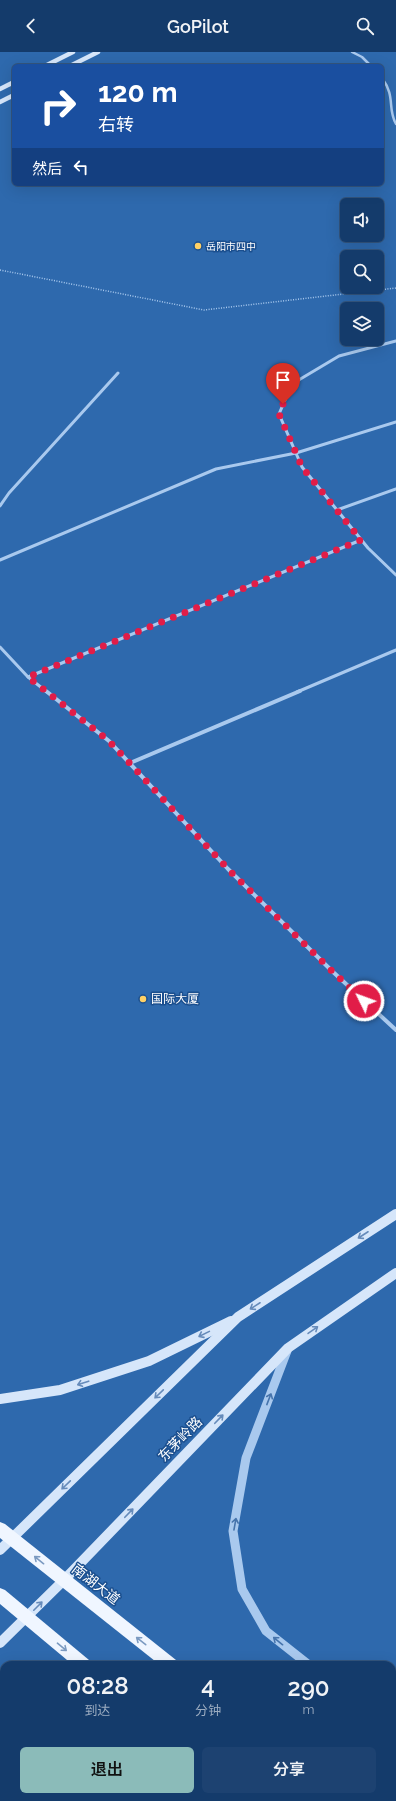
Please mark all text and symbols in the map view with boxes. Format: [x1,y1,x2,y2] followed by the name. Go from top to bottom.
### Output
[20,15,42,37] icon: back
[354,15,376,37] icon: search
[167,16,229,37] text: GoPilot
[98,76,178,109] text: 120 m
[32,80,84,132] icon: right
[98,114,134,135] text: 右转
[70,156,92,178] icon: left
[32,160,62,178] text: 然后
[340,198,384,346] map controls
[340,198,384,242] button: sound
[193,241,203,251] marker: 岳阳市四中
[206,241,256,252] place label: 岳阳市四中
[340,250,384,294] button: search
[340,302,384,346] button: layers
[266,363,300,404] pin
[272,369,294,391] icon: arrive
[343,980,385,1022] position arrow
[151,992,199,1006] place label: 国际大厦
[138,994,148,1004] marker: 国际大厦
[358,1231,369,1239] one-way arrow
[249,1302,260,1310] one-way arrow
[308,1326,319,1334] one-way arrow
[198,1331,210,1338] one-way arrow
[78,1379,90,1387] one-way arrow
[154,1389,164,1399] one-way arrow
[265,1393,273,1405] one-way arrow
[155,1413,205,1465] street label: 东茅岭路
[214,1414,224,1424] one-way arrow
[61,1480,71,1490] one-way arrow
[124,1508,134,1518] one-way arrow
[231,1517,239,1530] one-way arrow
[33,1556,44,1564] one-way arrow
[69,1560,123,1608] street label: 南湖大道
[33,1601,43,1611] one-way arrow
[135,1636,146,1645] one-way arrow
[273,1636,284,1645] one-way arrow
[57,1642,68,1651] one-way arrow
[66,1671,129,1700] text: 08:28
[201,1671,215,1700] text: 4
[287,1673,330,1702] text: 290
[303,1702,314,1717] text: m
[84,1703,111,1718] text: 到达
[195,1703,221,1718] text: 分钟
[20,1747,194,1793] button: 退出
[202,1747,376,1793] button: 分享

